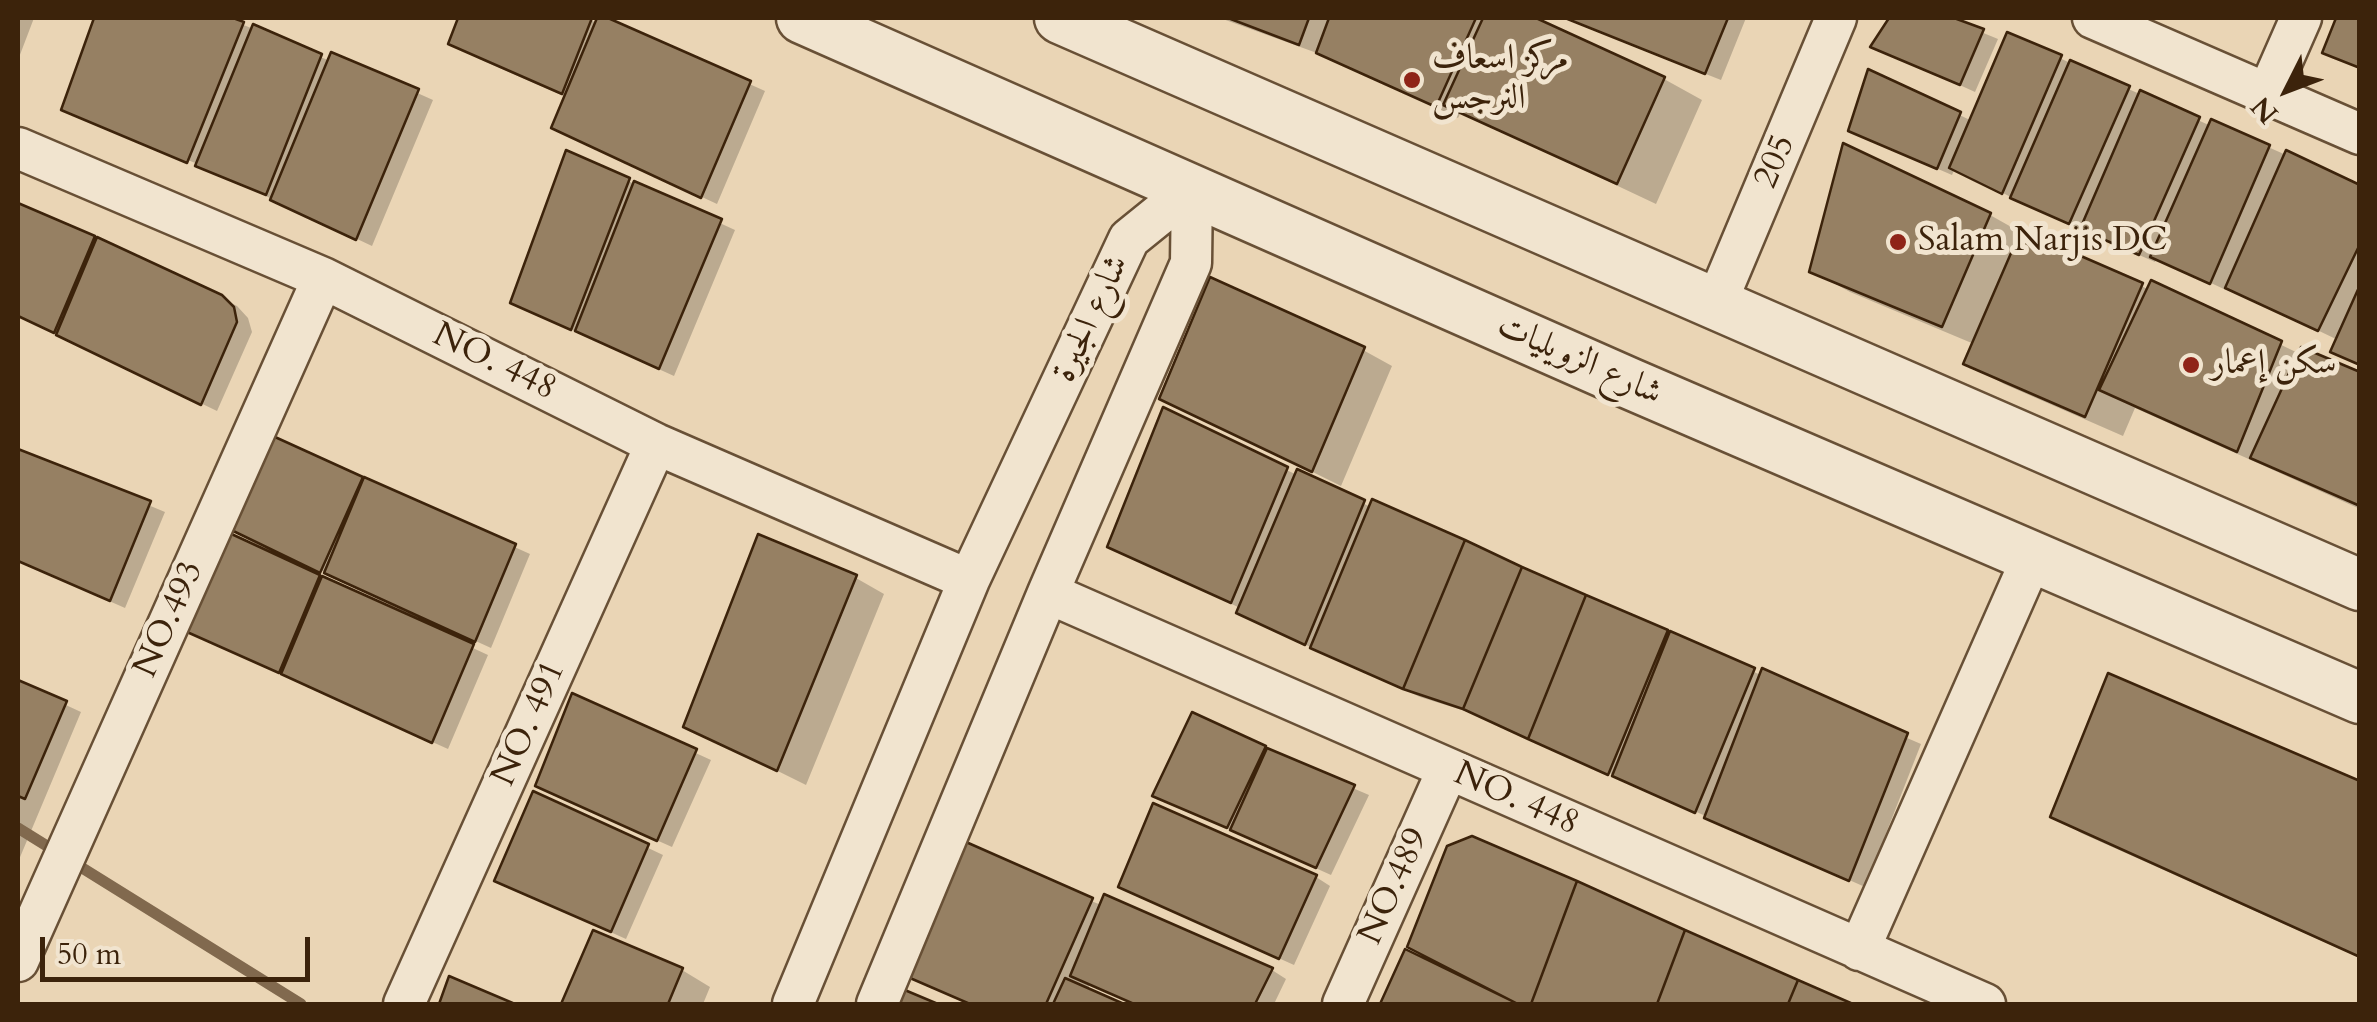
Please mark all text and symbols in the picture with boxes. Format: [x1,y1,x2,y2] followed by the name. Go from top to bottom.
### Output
[1432,39,1569,121] place label: مركز اسعاف النرجس
[2237,40,2337,140] north arrow
[1401,69,1423,91] marker: مركز اسعاف النرجس
[2242,88,2287,132] text: N
[1746,129,1806,195] street label: 205
[1918,221,2167,263] place label: Salam Narjis DC
[1887,231,1909,253] marker: Salam Narjis DC
[1044,249,1140,389] street label: شارع الجيرة
[1490,306,1668,416] street label: شارع الزويليات
[425,315,563,411] street label: NO. 448
[2211,344,2337,386] place label: سكن إعمار
[2180,354,2202,376] marker: سكن إعمار
[126,555,214,685] street label: NO.493
[484,655,576,793] street label: NO. 491
[1447,754,1585,846] street label: NO. 448
[1351,822,1439,952] street label: NO.489
[45,917,315,979] scale bar
[57,934,121,975] text: 50 m

